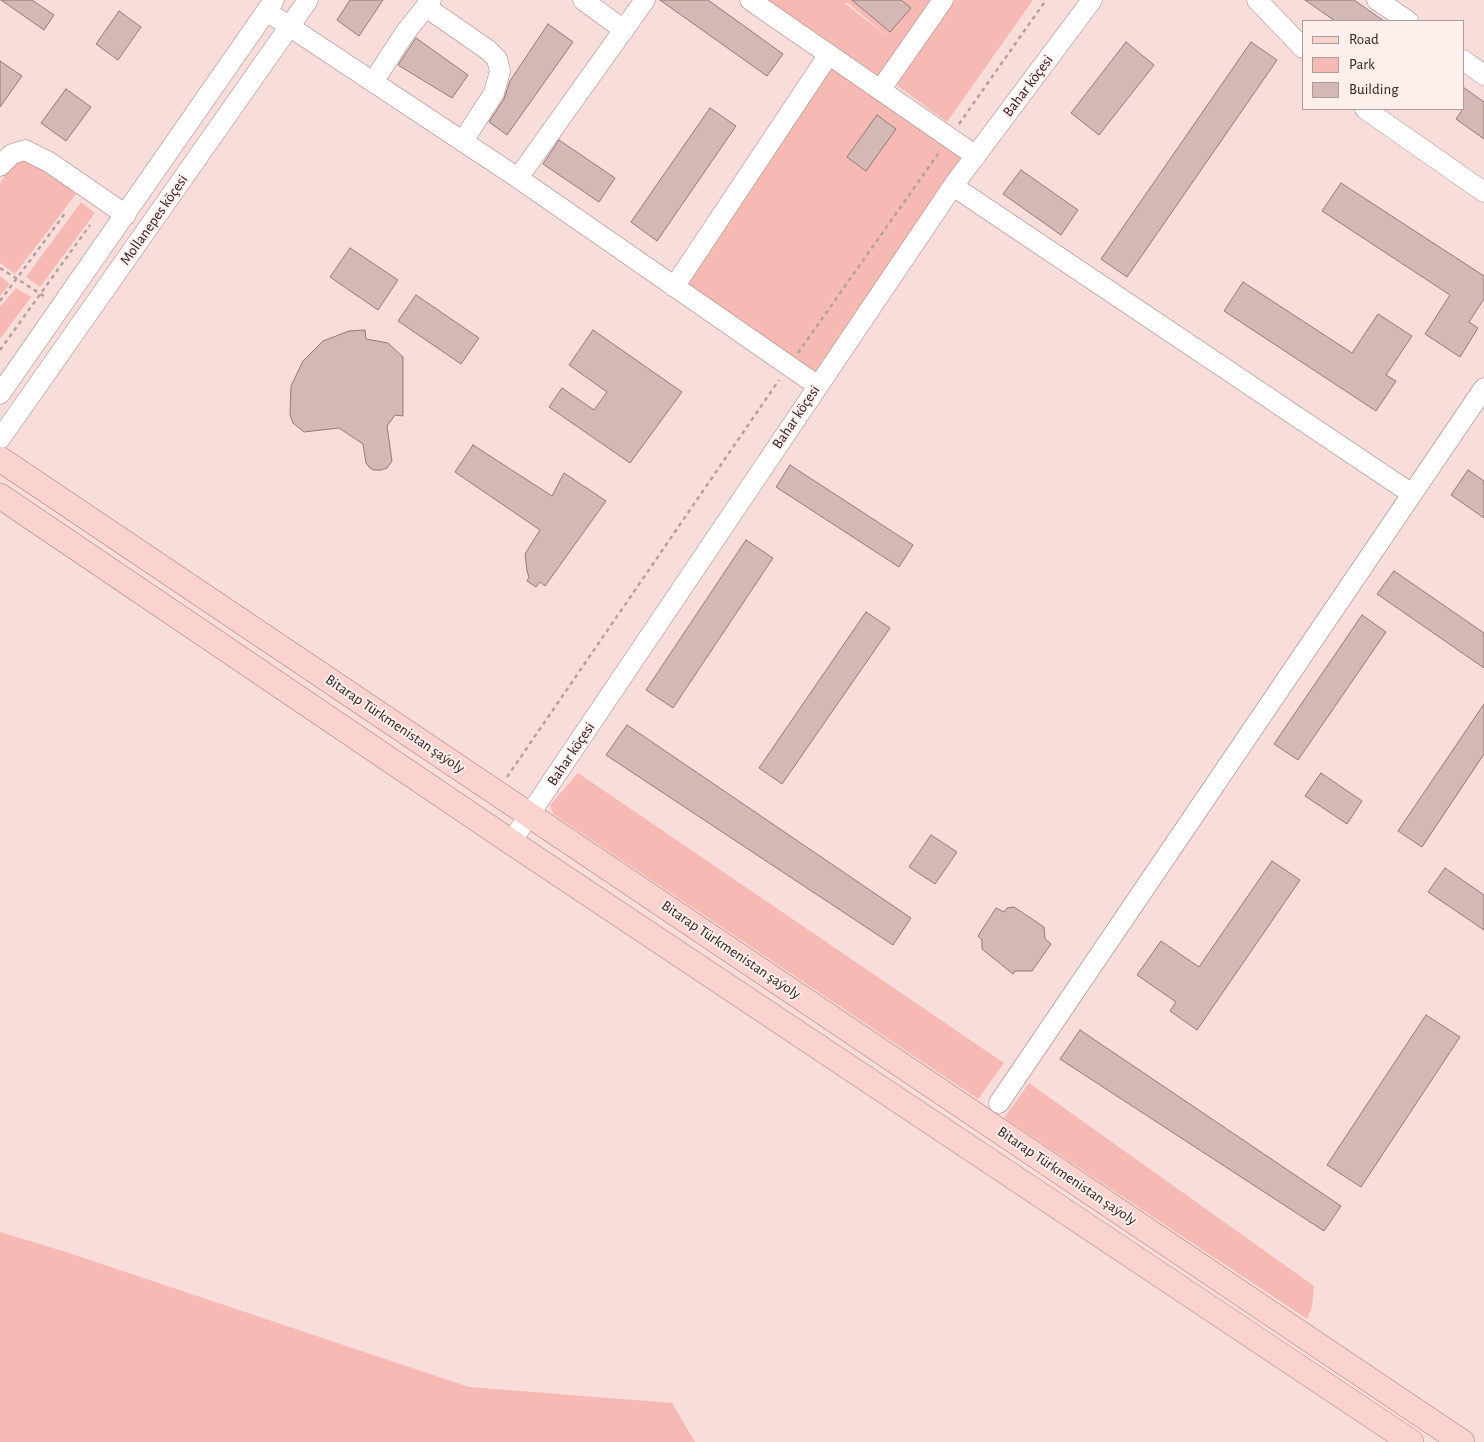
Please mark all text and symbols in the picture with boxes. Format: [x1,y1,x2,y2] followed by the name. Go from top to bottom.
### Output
[1302,20,1464,110] legend
[1349,32,1379,47] text: Road
[999,52,1057,120] street label: Bahar köçesi
[1349,57,1375,72] text: Park
[1349,82,1399,97] text: Building
[116,171,192,269] street label: Mollanepes köçesi
[768,382,824,452] street label: Bahar köçesi
[322,671,468,777] street label: Bitarap Türkmenistan şaýoly
[543,719,599,789] street label: Bahar köçesi
[658,897,804,1003] street label: Bitarap Türkmenistan şaýoly
[994,1123,1140,1229] street label: Bitarap Türkmenistan şaýoly

